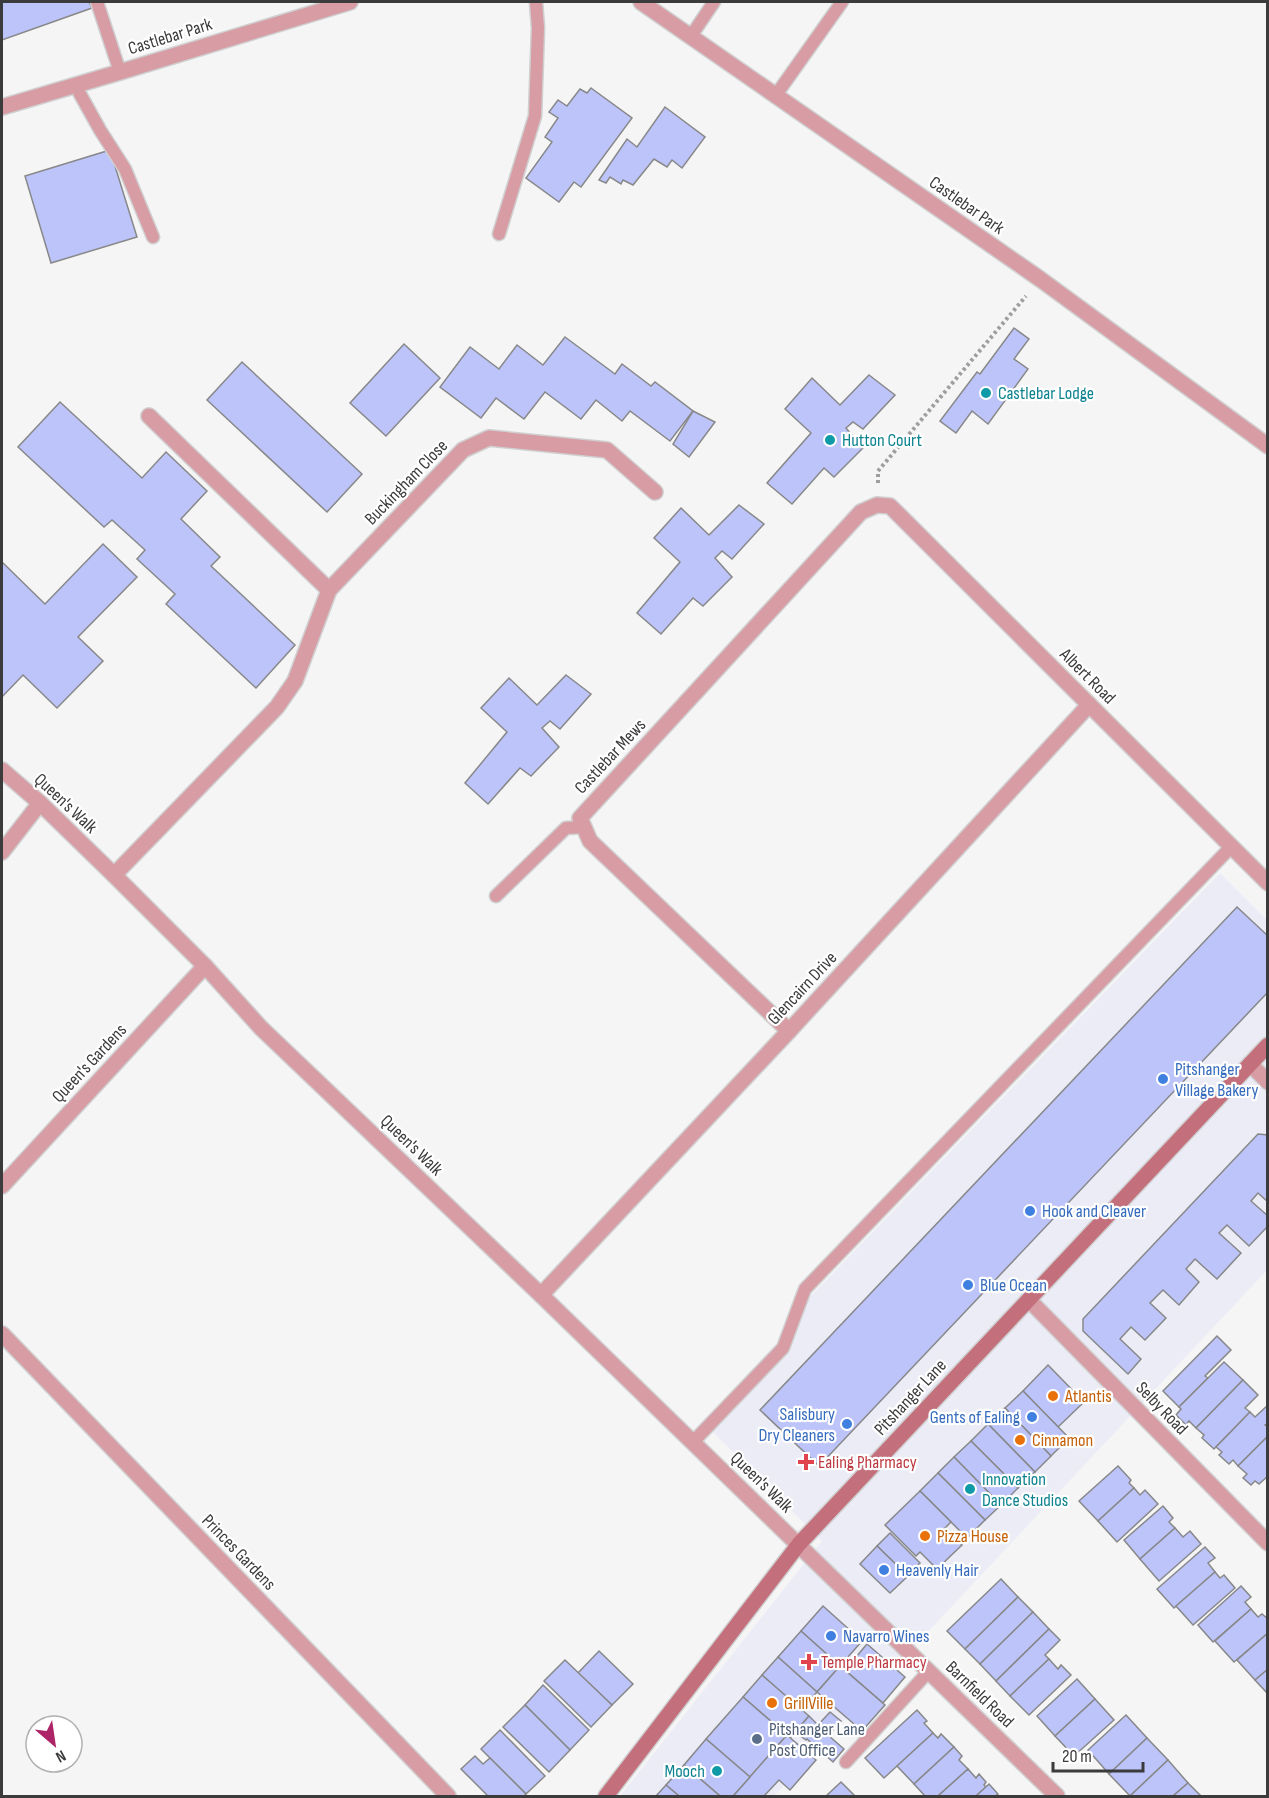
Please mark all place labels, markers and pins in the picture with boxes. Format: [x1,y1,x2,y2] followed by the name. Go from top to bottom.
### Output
[998,383,1094,404] place label: Castlebar Lodge
[979,386,993,400] marker: Castlebar Lodge
[842,430,922,451] place label: Hutton Court
[823,433,837,447] marker: Hutton Court
[1175,1059,1258,1101] place label: Pitshanger Village Bakery
[1156,1072,1170,1086] marker: Pitshanger Village Bakery
[1042,1201,1146,1222] place label: Hook and Cleaver
[1023,1204,1037,1218] marker: Hook and Cleaver
[980,1275,1047,1296] place label: Blue Ocean
[961,1278,975,1292] marker: Blue Ocean
[1064,1386,1112,1407] place label: Atlantis
[1046,1389,1060,1403] marker: Atlantis
[758,1404,835,1446] place label: Salisbury Dry Cleaners
[930,1407,1020,1428] place label: Gents of Ealing
[1025,1410,1039,1424] marker: Gents of Ealing
[840,1417,854,1431] marker: Salisbury Dry Cleaners
[1032,1430,1093,1451] place label: Cinnamon
[1013,1433,1027,1447] marker: Cinnamon
[818,1452,917,1473] place label: Ealing Pharmacy
[799,1455,813,1469] marker: Ealing Pharmacy
[982,1469,1068,1511] place label: Innovation Dance Studios
[963,1482,977,1496] marker: Innovation Dance Studios
[937,1526,1009,1547] place label: Pizza House
[918,1529,932,1543] marker: Pizza House
[896,1560,979,1581] place label: Heavenly Hair
[877,1563,891,1577] marker: Heavenly Hair
[843,1626,929,1647] place label: Navarro Wines
[824,1629,838,1643] marker: Navarro Wines
[821,1652,927,1673] place label: Temple Pharmacy
[802,1655,816,1669] marker: Temple Pharmacy
[784,1693,834,1714] place label: GrillVille
[765,1696,779,1710] marker: GrillVille
[769,1719,865,1761] place label: Pitshanger Lane Post Office
[750,1732,764,1746] marker: Pitshanger Lane Post Office
[664,1761,705,1782] place label: Mooch
[710,1764,724,1778] marker: Mooch

